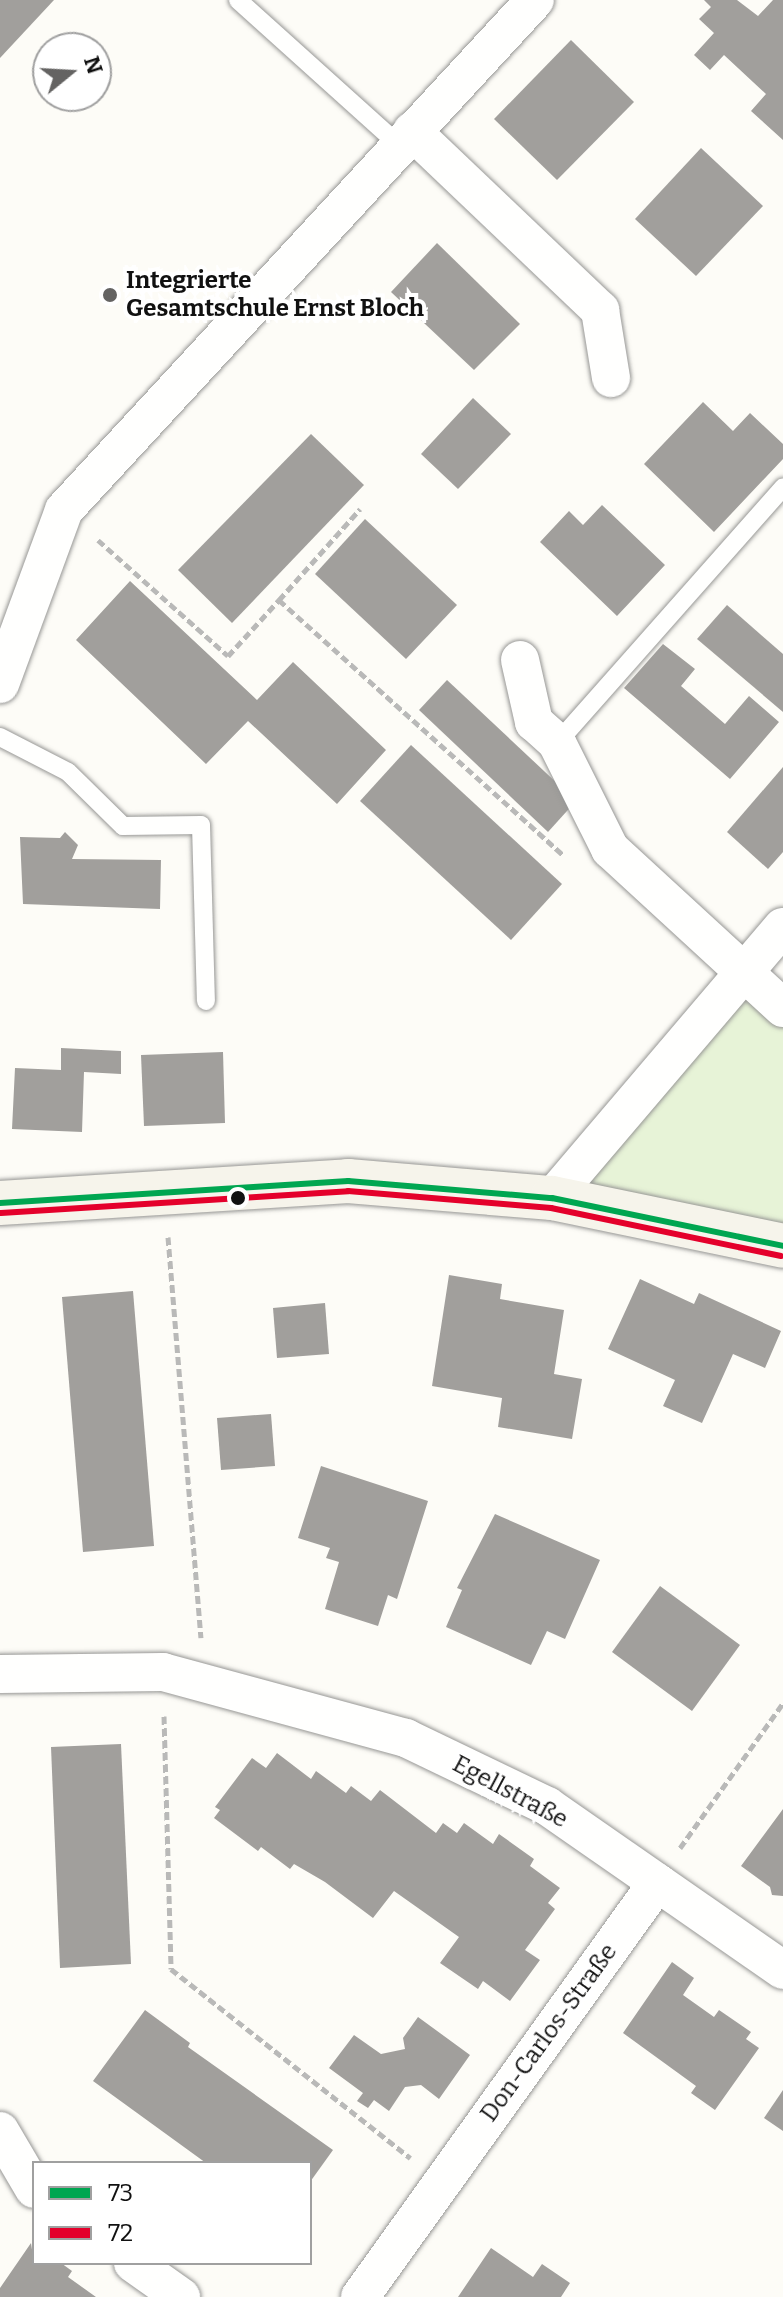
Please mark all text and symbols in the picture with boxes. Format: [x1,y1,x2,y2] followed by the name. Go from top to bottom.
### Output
[32,32,112,112] north arrow
[78,53,109,77] text: N
[126,267,424,323] place label: Integrierte Gesamtschule Ernst Bloch
[101,286,119,304] marker: Integrierte Gesamtschule Ernst Bloch
[230,1190,246,1206] unlabelled marker
[448,1750,572,1834] street label: Egellstraße
[475,1938,623,2128] street label: Don-Carlos-Straße
[32,2161,312,2265] legend
[108,2179,133,2207] text: 73
[108,2219,133,2247] text: 72

